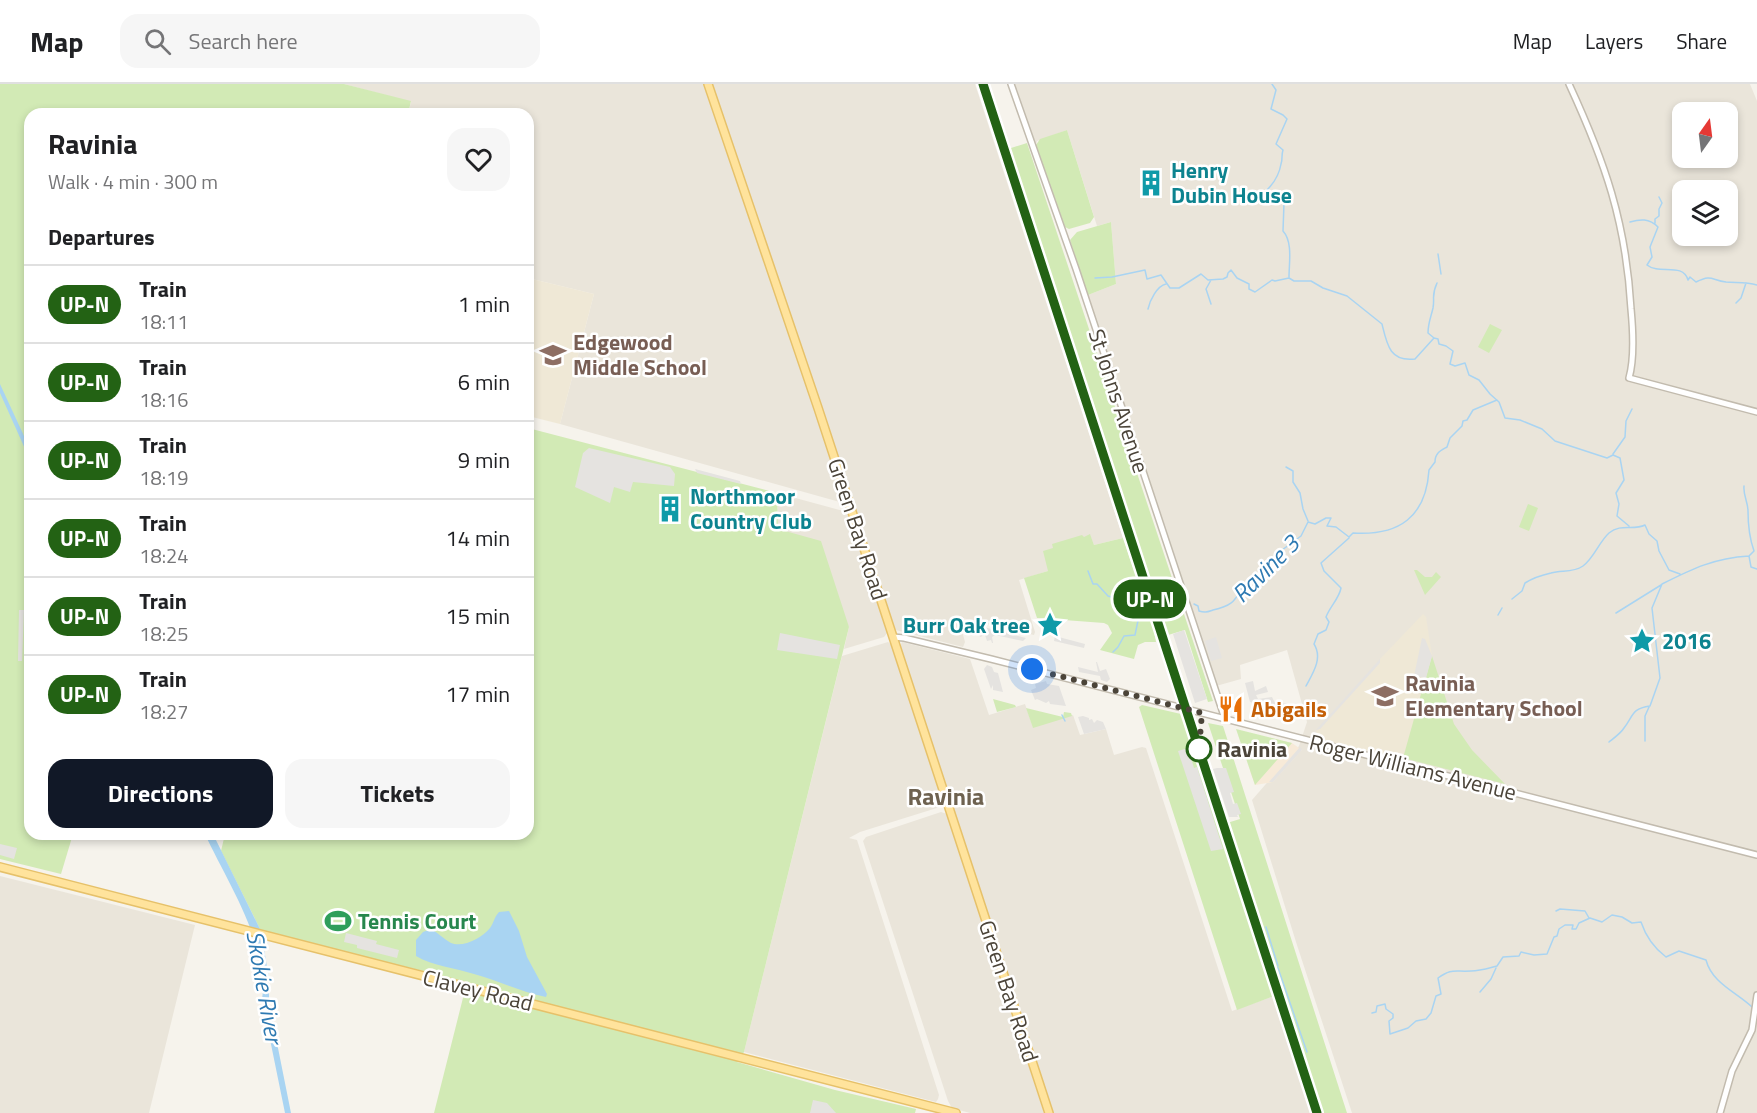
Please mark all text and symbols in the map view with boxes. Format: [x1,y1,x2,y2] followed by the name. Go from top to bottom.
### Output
[120,14,540,68] search box
[30,20,84,63] text: Map
[189,24,298,58] text: Search here
[141,25,174,58] icon: search
[1513,25,1552,57] text: Map
[1585,25,1643,57] text: Layers
[1676,25,1727,57] text: Share
[1672,102,1738,168] north arrow
[1672,102,1738,246] map controls
[48,122,138,165] text: Ravinia
[447,128,510,191] button: heart
[1171,153,1292,212] place label: Henry Dubin House
[48,166,218,197] text: Walk · 4 min · 300 m
[1136,168,1166,198] building icon: Henry Dubin House
[1672,180,1738,246] button: layers
[48,220,155,254] text: Departures
[139,272,187,306] text: Train
[458,287,510,321] text: 1 min
[60,288,109,320] text: UP-N
[139,306,188,337] text: 18:11
[573,325,707,384] place label: Edgewood Middle School
[1080,325,1158,477] street label: St Johns Avenue
[538,340,568,370] school or university icon: Edgewood Middle School
[139,350,187,384] text: Train
[458,365,510,399] text: 6 min
[60,366,109,398] text: UP-N
[139,384,188,415] text: 18:16
[139,428,187,462] text: Train
[458,443,510,477] text: 9 min
[60,444,109,476] text: UP-N
[819,454,897,604] street label: Green Bay Road
[139,462,188,493] text: 18:19
[690,479,812,538] place label: Northmoor Country Club
[655,494,685,524] building icon: Northmoor Country Club
[139,506,187,540] text: Train
[445,521,510,555] text: 14 min
[60,522,109,554] text: UP-N
[1223,525,1308,610] water label: Ravine 3
[139,540,188,571] text: 18:24
[1108,580,1192,618] line badge: UP-N
[1125,583,1175,615] text: UP-N
[139,584,187,618] text: Train
[445,599,510,633] text: 15 min
[60,600,109,632] text: UP-N
[903,608,1030,642] place label: Burr Oak tree
[1035,610,1065,640] place icon: Burr Oak tree
[139,618,188,649] text: 18:25
[1662,624,1711,658] place label: 2016
[1627,626,1657,656] place icon: 2016
[1017,654,1047,684] your location
[139,662,187,696] text: Train
[1405,666,1583,725] place label: Ravinia Elementary School
[445,677,510,711] text: 17 min
[60,678,109,710] text: UP-N
[1370,681,1400,711] school or university icon: Ravinia Elementary School
[1251,692,1327,726] place label: Abigails
[1216,694,1246,724] restaurant icon: Abigails
[139,696,188,727] text: 18:27
[1306,725,1520,809] street label: Roger Williams Avenue
[1217,732,1287,766] place label: Ravinia
[1186,736,1212,762] marker: Ravinia
[48,759,273,828] button: Directions
[285,759,510,828] button: Tickets
[908,778,984,814] district label: Ravinia
[358,904,476,938] place label: Tennis Court
[323,906,353,936] sports icon: Tennis Court
[970,916,1048,1066] street label: Green Bay Road
[237,928,293,1049] water label: Skokie River
[419,960,537,1020] street label: Clavey Road

